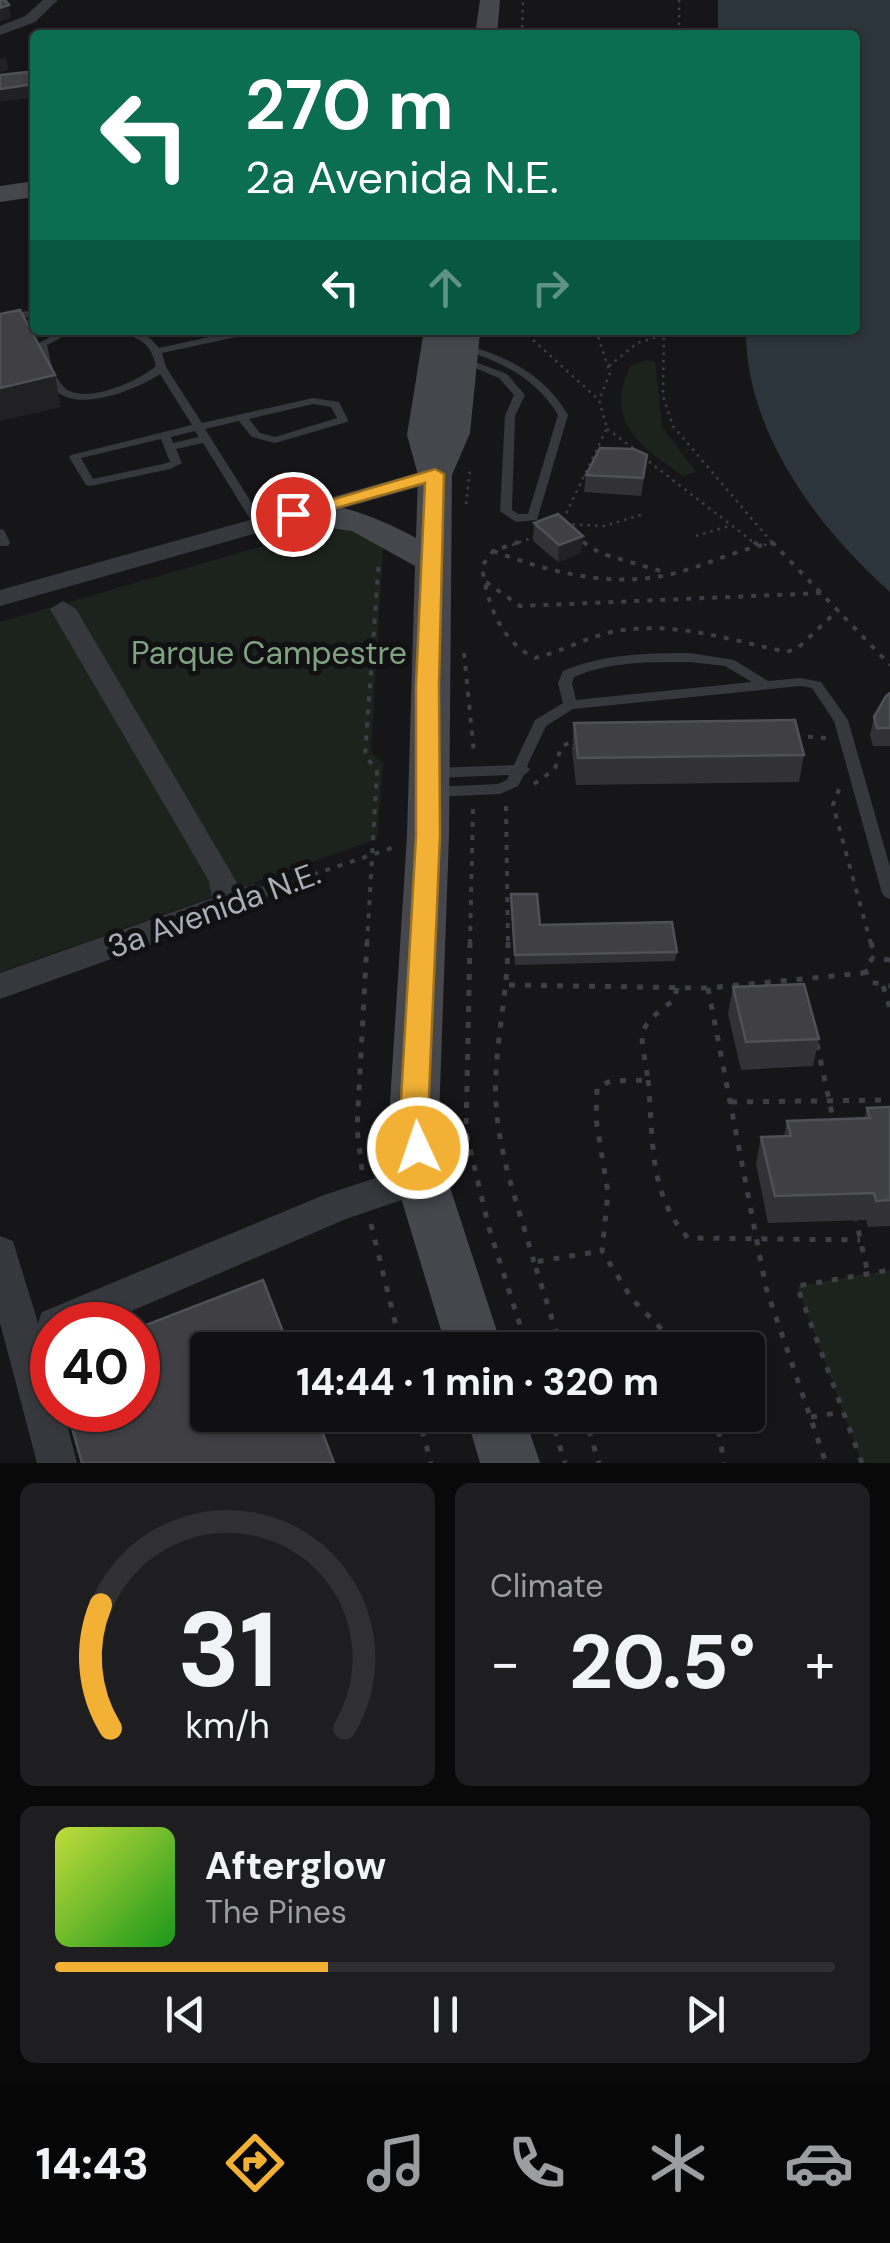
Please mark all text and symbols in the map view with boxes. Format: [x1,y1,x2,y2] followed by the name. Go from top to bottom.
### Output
[245,60,454,151] text: 270 m
[80,70,210,200] icon: left
[245,148,559,207] text: 2a Avenida N.E.
[313,260,368,315] icon: left
[418,260,473,315] icon: ahead
[523,260,578,315] icon: right
[251,472,336,557] pin
[266,487,321,542] icon: arrive
[131,632,407,674] park label: Parque Campestre
[102,852,326,968] street label: 3a Avenida N.E.
[366,1096,470,1200] position arrow
[30,1302,160,1432] speed limit sign: 40
[296,1357,659,1407] text: 14:44 · 1 min · 320 m
[490,1565,604,1607] text: Climate
[178,1583,277,1718] text: 31
[569,1614,756,1711] text: 20.5°
[490,1627,520,1699] text: −
[805,1627,835,1699] text: +
[185,1703,270,1749] text: km/h
[205,1841,386,1891] text: Afterglow
[205,1891,347,1933] text: The Pines
[158,1987,213,2042] icon: previous
[418,1987,473,2042] icon: pause
[678,1987,733,2042] icon: next
[220,2128,290,2198] icon: directions
[361,2128,431,2198] icon: music
[502,2128,572,2198] icon: phone
[643,2128,713,2198] icon: climate
[784,2128,854,2198] icon: car
[36,2134,149,2193] text: 14:43

